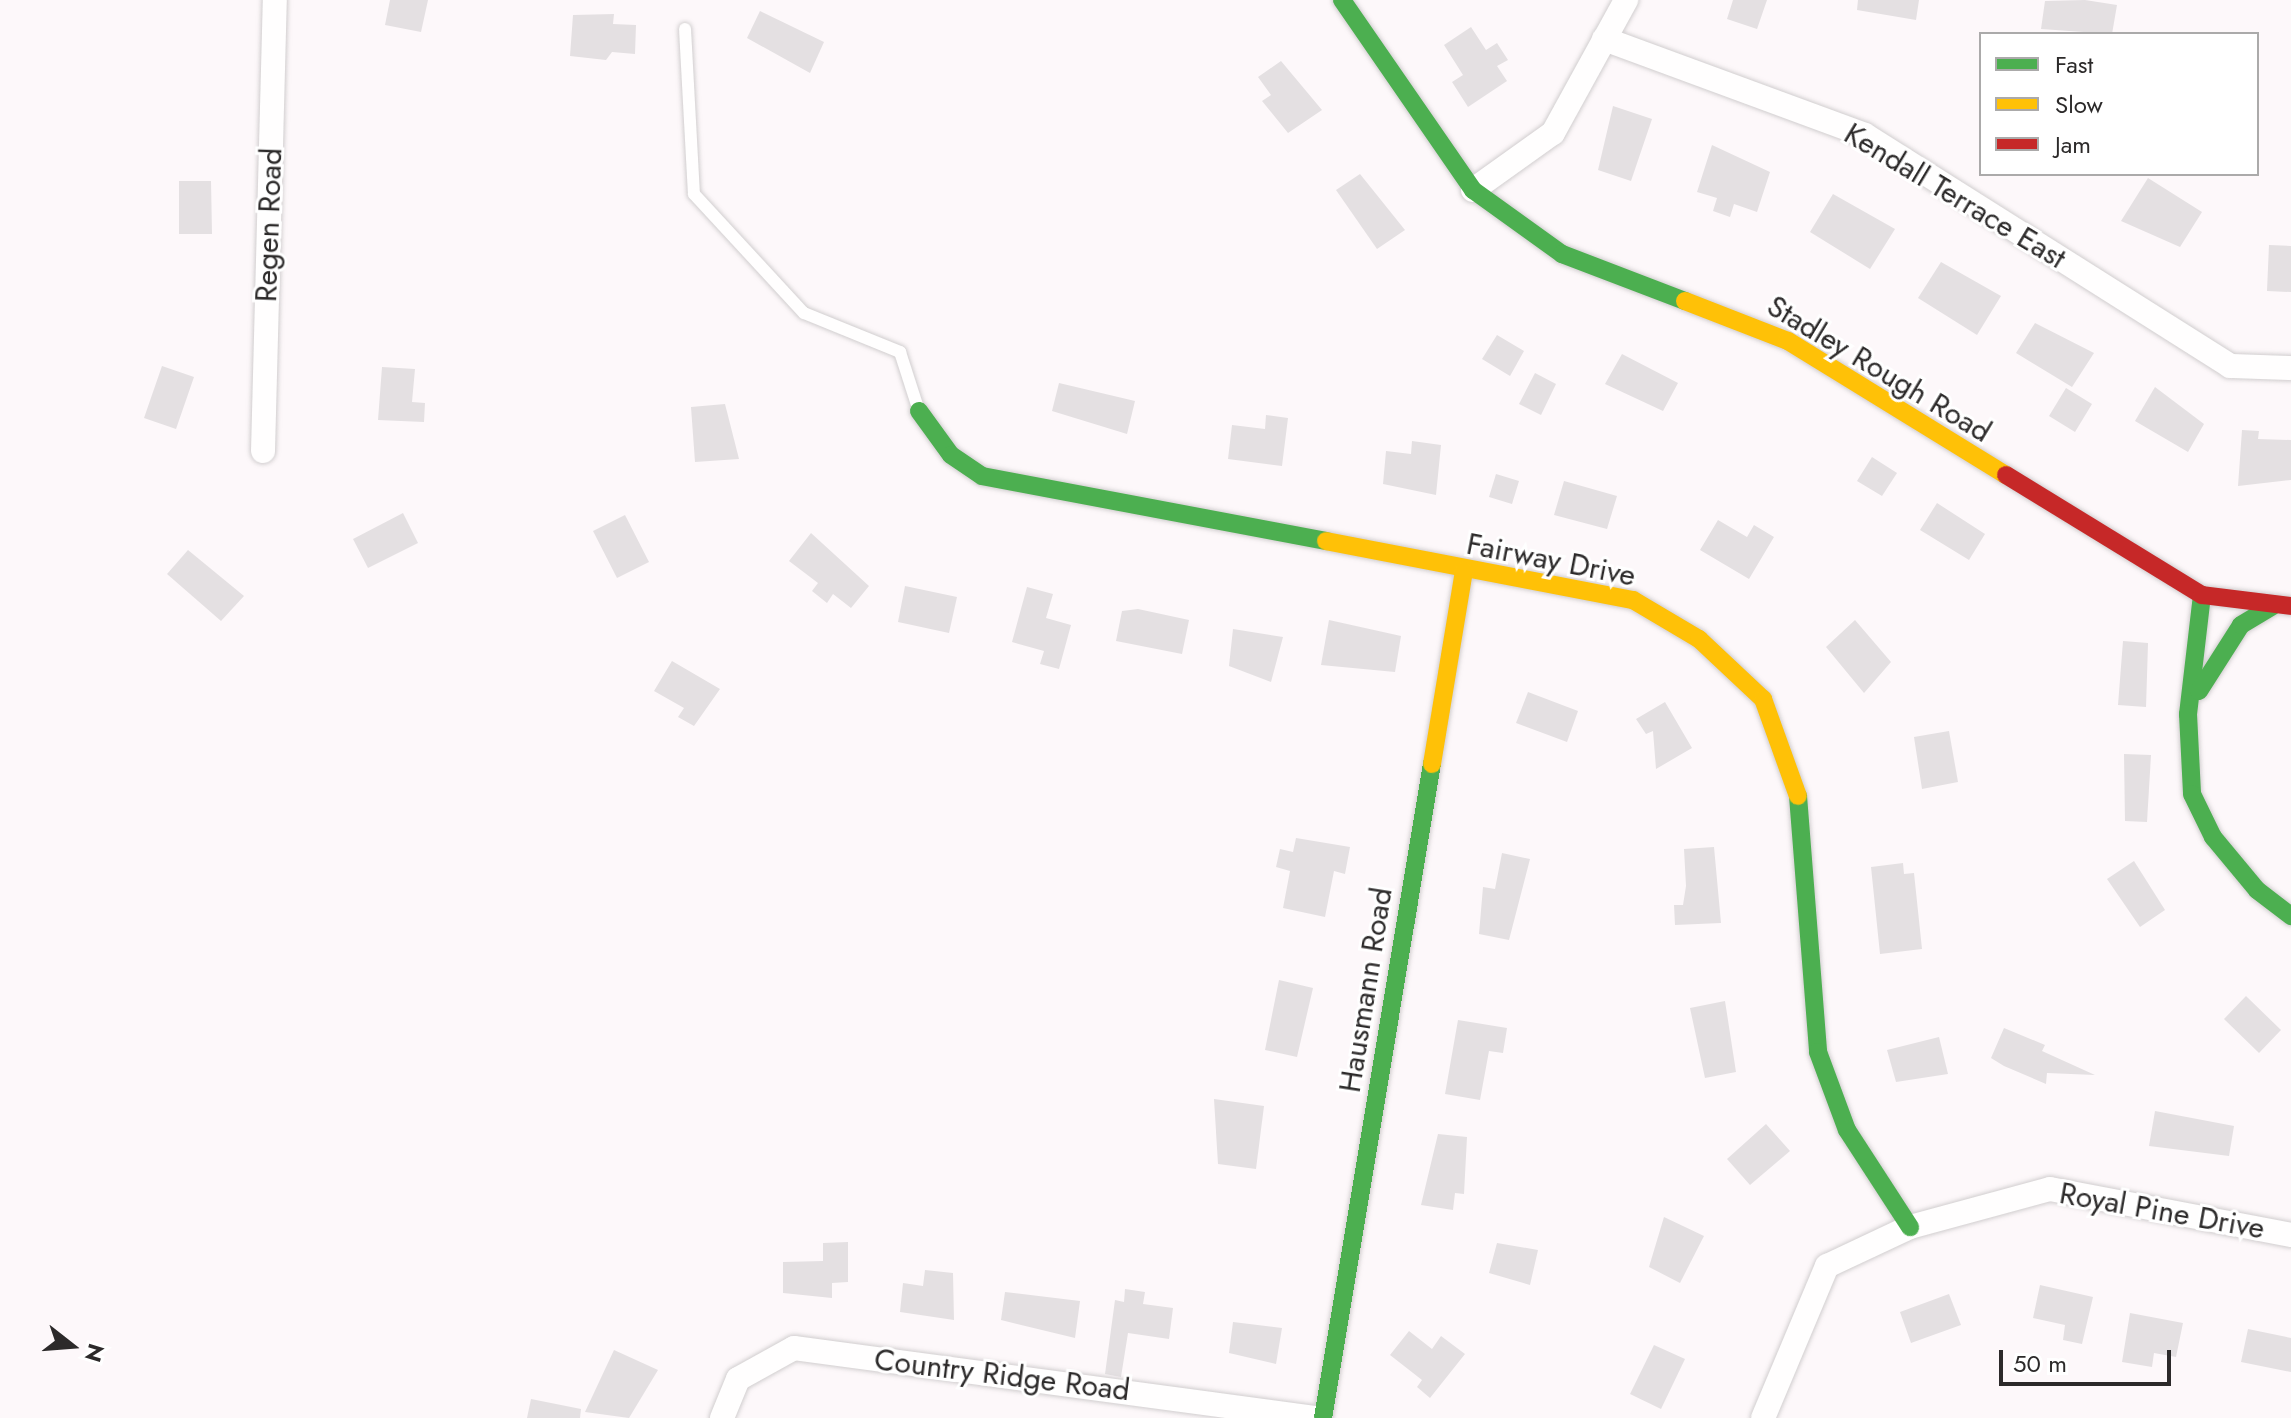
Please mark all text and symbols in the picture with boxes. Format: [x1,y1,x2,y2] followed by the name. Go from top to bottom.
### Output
[1979,32,2259,176] legend
[2055,47,2093,82] text: Fast
[2055,87,2103,122] text: Slow
[1838,116,2072,276] street label: Kendall Terrace East
[2055,127,2091,162] text: Jam
[248,147,290,303] street label: Regen Road
[1761,288,1997,450] street label: Stadley Rough Road
[1464,526,1638,594] street label: Fairway Drive
[1332,885,1400,1095] street label: Hausmann Road
[2057,1175,2267,1247] street label: Royal Pine Drive
[32,1306,112,1386] north arrow
[2003,1334,2175,1384] scale bar
[77,1340,113,1366] text: N
[872,1341,1132,1409] street label: Country Ridge Road
[2013,1346,2067,1381] text: 50 m

